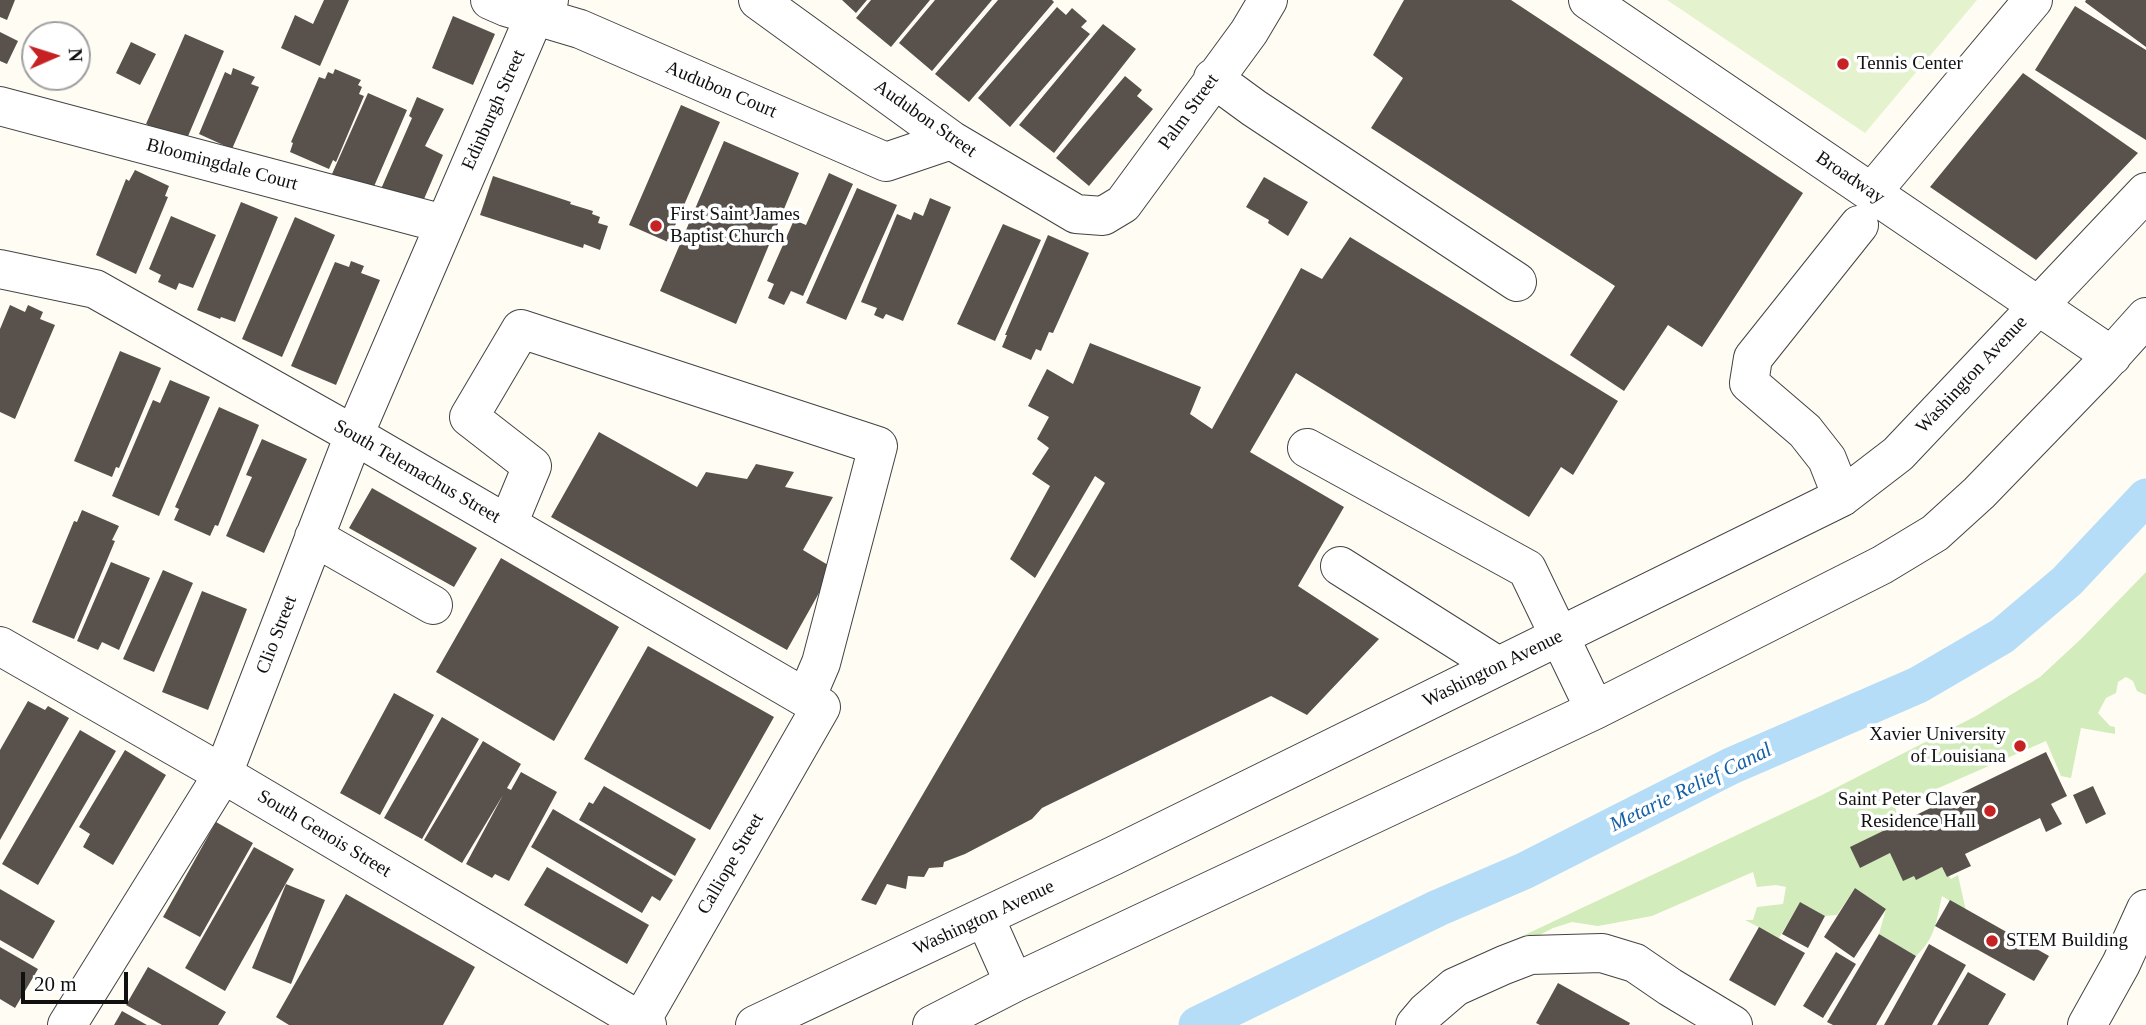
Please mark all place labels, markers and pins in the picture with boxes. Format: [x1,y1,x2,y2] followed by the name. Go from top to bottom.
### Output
[1857,53,1963,75] place label: Tennis Center
[1835,56,1851,72] marker: Tennis Center
[670,204,800,248] place label: First Saint James Baptist Church
[648,218,664,234] marker: First Saint James Baptist Church
[1869,724,2006,768] place label: Xavier University of Louisiana
[2012,738,2028,754] marker: Xavier University of Louisiana
[1838,789,1976,833] place label: Saint Peter Claver Residence Hall
[1982,803,1998,819] marker: Saint Peter Claver Residence Hall
[2006,930,2128,952] place label: STEM Building
[1984,933,2000,949] marker: STEM Building

